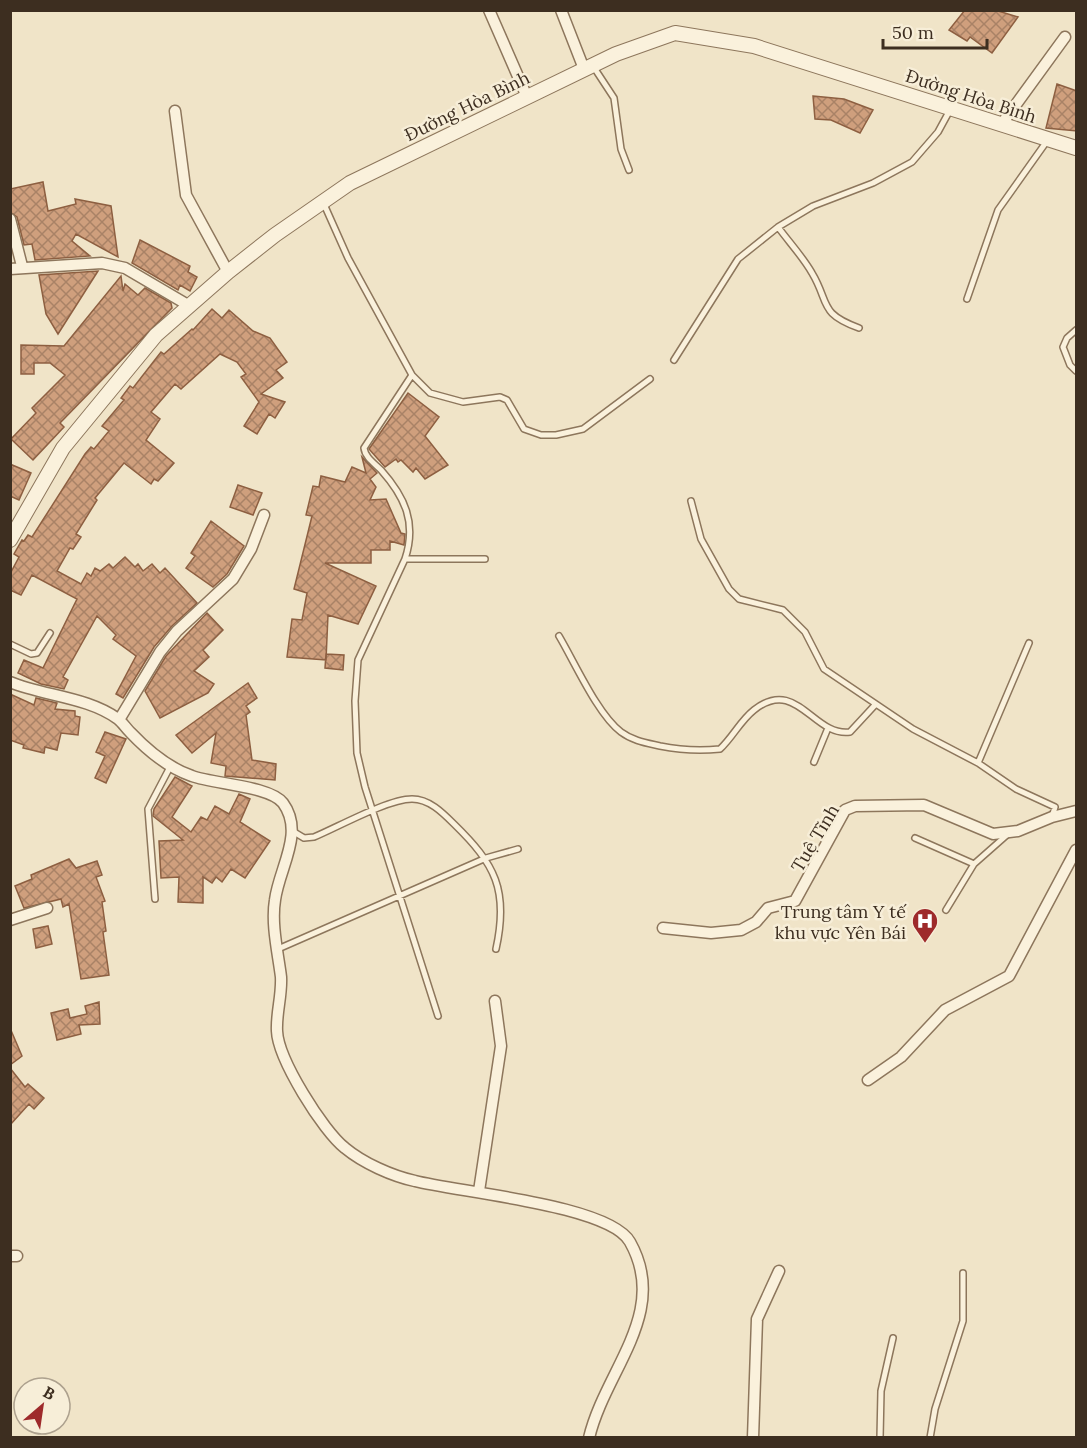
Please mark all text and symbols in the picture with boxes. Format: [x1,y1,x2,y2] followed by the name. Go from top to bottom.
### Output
[883,12,986,50] scale bar
[892,21,934,44] text: 50 m
[903,64,1040,128] street label: Đường Hòa Bình
[401,66,533,146] street label: Đường Hòa Bình
[786,800,844,876] street label: Tuệ Tĩnh
[775,900,907,944] place label: Trung tâm Y tế khu vực Yên Bái
[910,906,940,944] hospital icon: Trung tâm Y tế khu vực Yên Bái
[12,1376,72,1436] north arrow
[40,1382,59,1404] text: B

